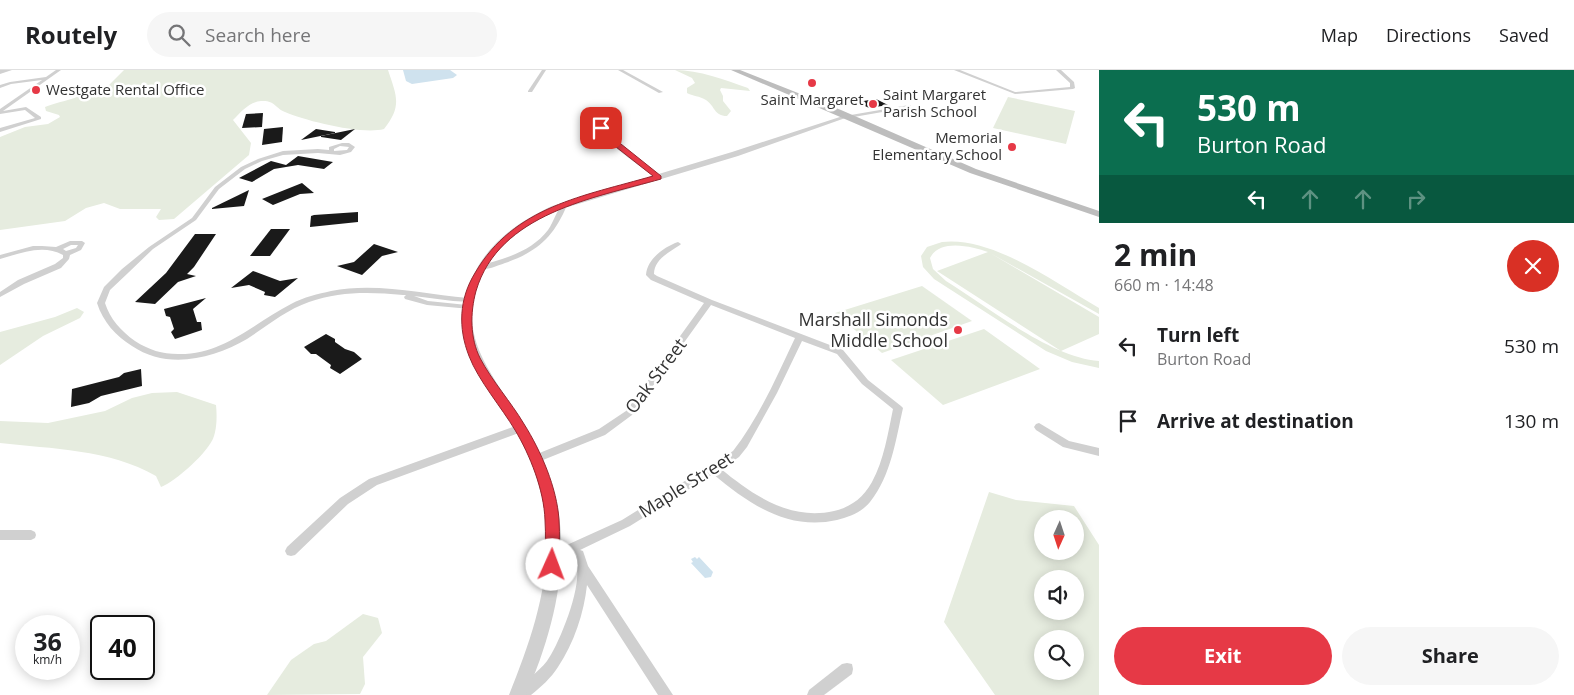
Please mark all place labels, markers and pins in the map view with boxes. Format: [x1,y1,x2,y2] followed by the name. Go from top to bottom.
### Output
[806,77,818,89] marker: Saint Margaret
[46,79,204,99] place label: Westgate Rental Office
[30,84,42,96] marker: Westgate Rental Office
[883,84,986,121] place label: Saint Margaret Parish School
[760,89,864,109] place label: Saint Margaret
[867,98,879,110] marker: Saint Margaret Parish School
[580,107,622,149] pin
[872,127,1002,164] place label: Memorial Elementary School
[1006,141,1018,153] marker: Memorial Elementary School
[799,307,948,352] place label: Marshall Simonds Middle School
[952,324,964,336] marker: Marshall Simonds Middle School

